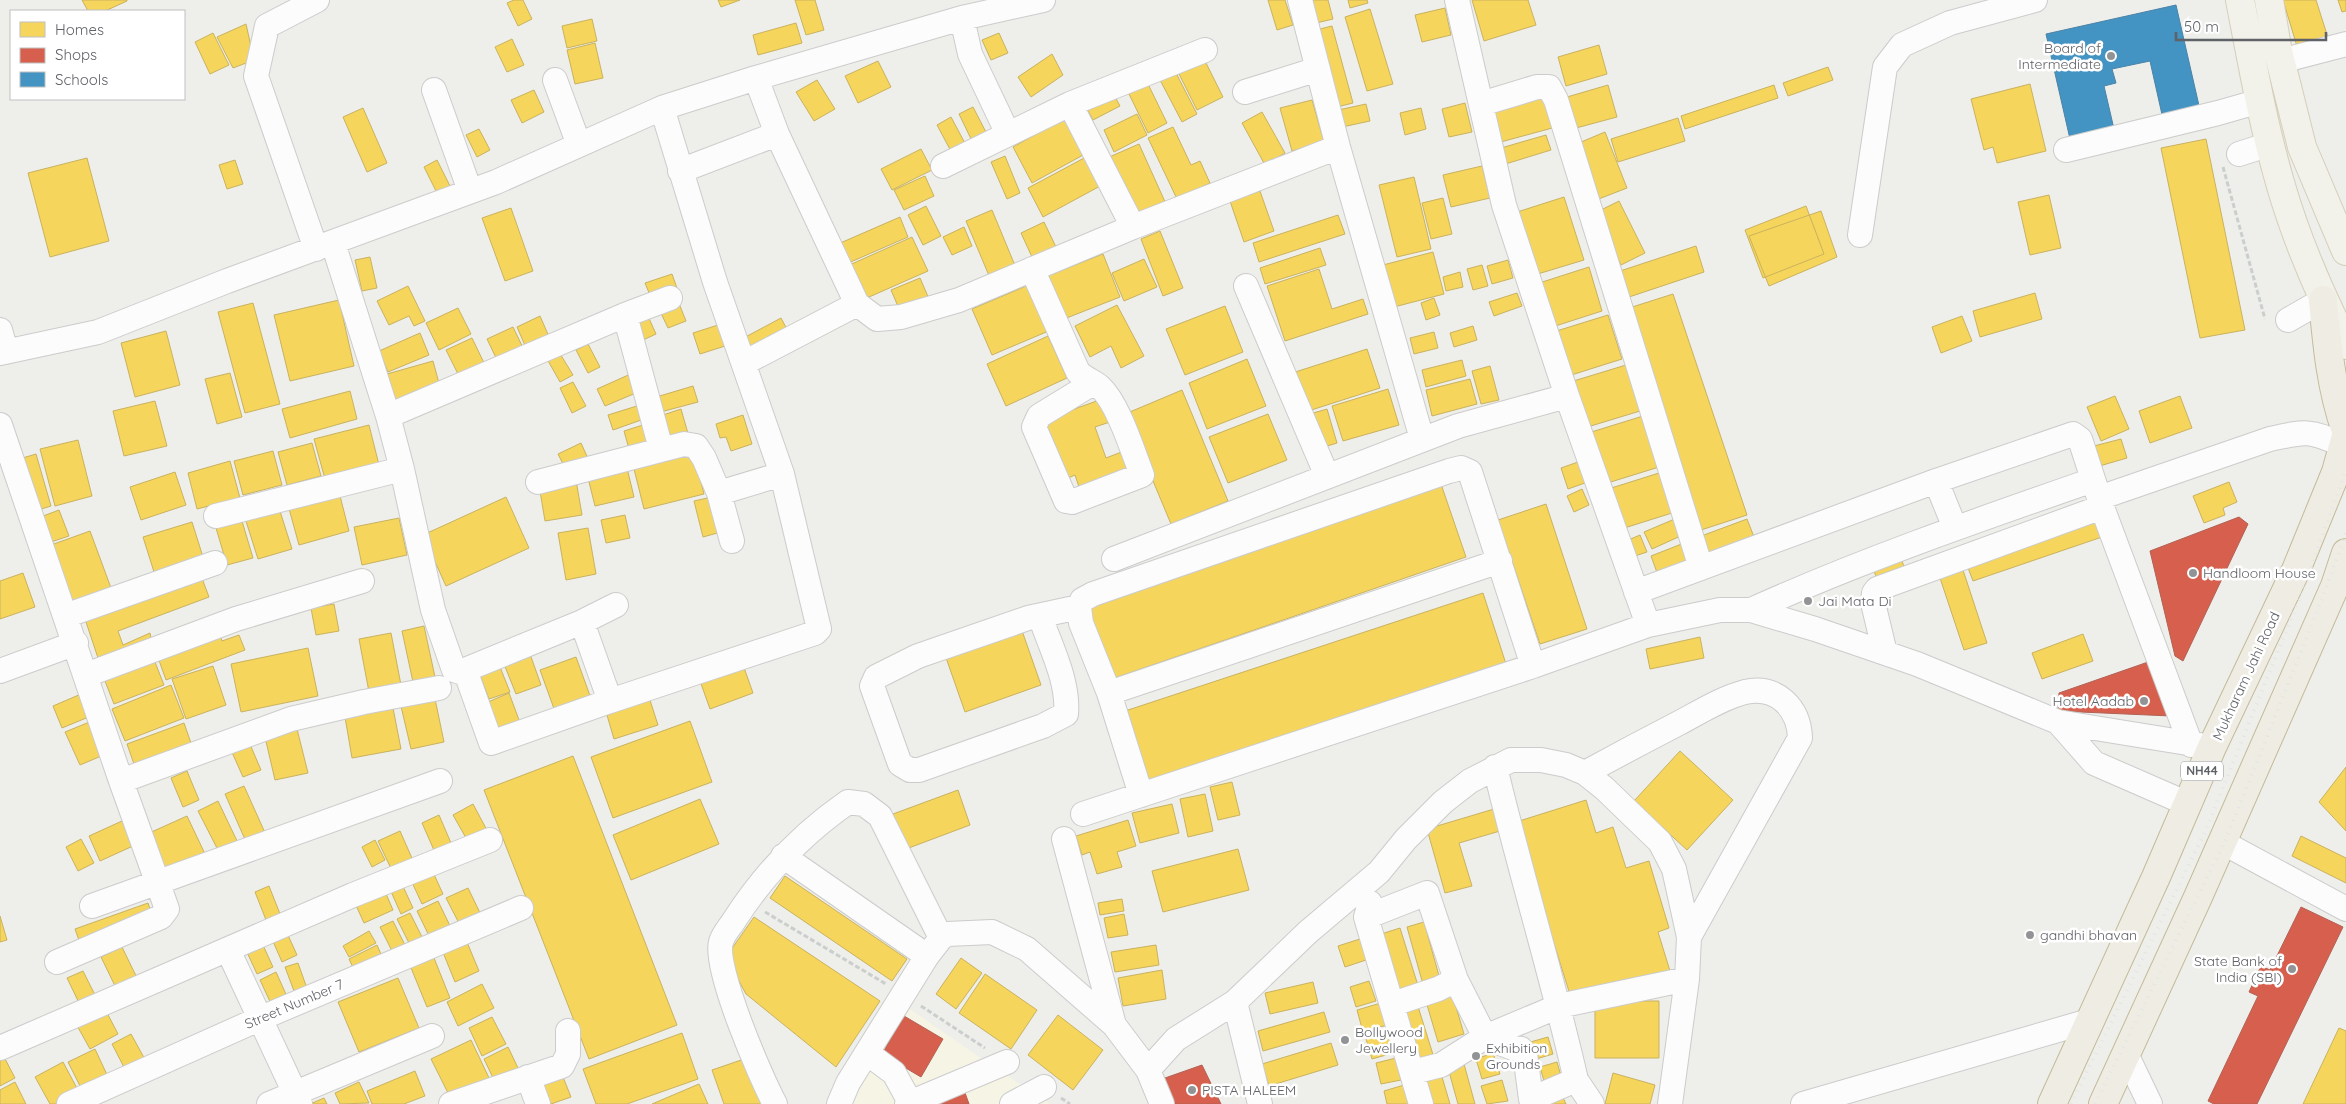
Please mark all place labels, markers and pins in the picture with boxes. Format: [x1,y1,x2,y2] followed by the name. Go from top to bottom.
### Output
[2018,39,2101,73] place label: Board of Intermediate
[2105,50,2117,62] marker: Board of Intermediate
[2203,564,2316,582] place label: Handloom House
[2187,567,2199,579] marker: Handloom House
[1818,592,1892,610] place label: Jai Mata Di
[1802,595,1814,607] marker: Jai Mata Di
[2053,692,2134,710] place label: Hotel Aadab
[2138,695,2150,707] marker: Hotel Aadab
[2040,926,2137,944] place label: gandhi bhavan
[2024,929,2036,941] marker: gandhi bhavan
[2194,952,2282,986] place label: State Bank of India (SBI)
[2286,963,2298,975] marker: State Bank of India (SBI)
[1355,1023,1423,1057] place label: Bollywood Jewellery
[1339,1034,1351,1046] marker: Bollywood Jewellery
[1486,1039,1547,1073] place label: Exhibition Grounds
[1470,1050,1482,1062] marker: Exhibition Grounds
[1202,1081,1296,1099] place label: PISTA HALEEM
[1186,1084,1198,1096] marker: PISTA HALEEM

